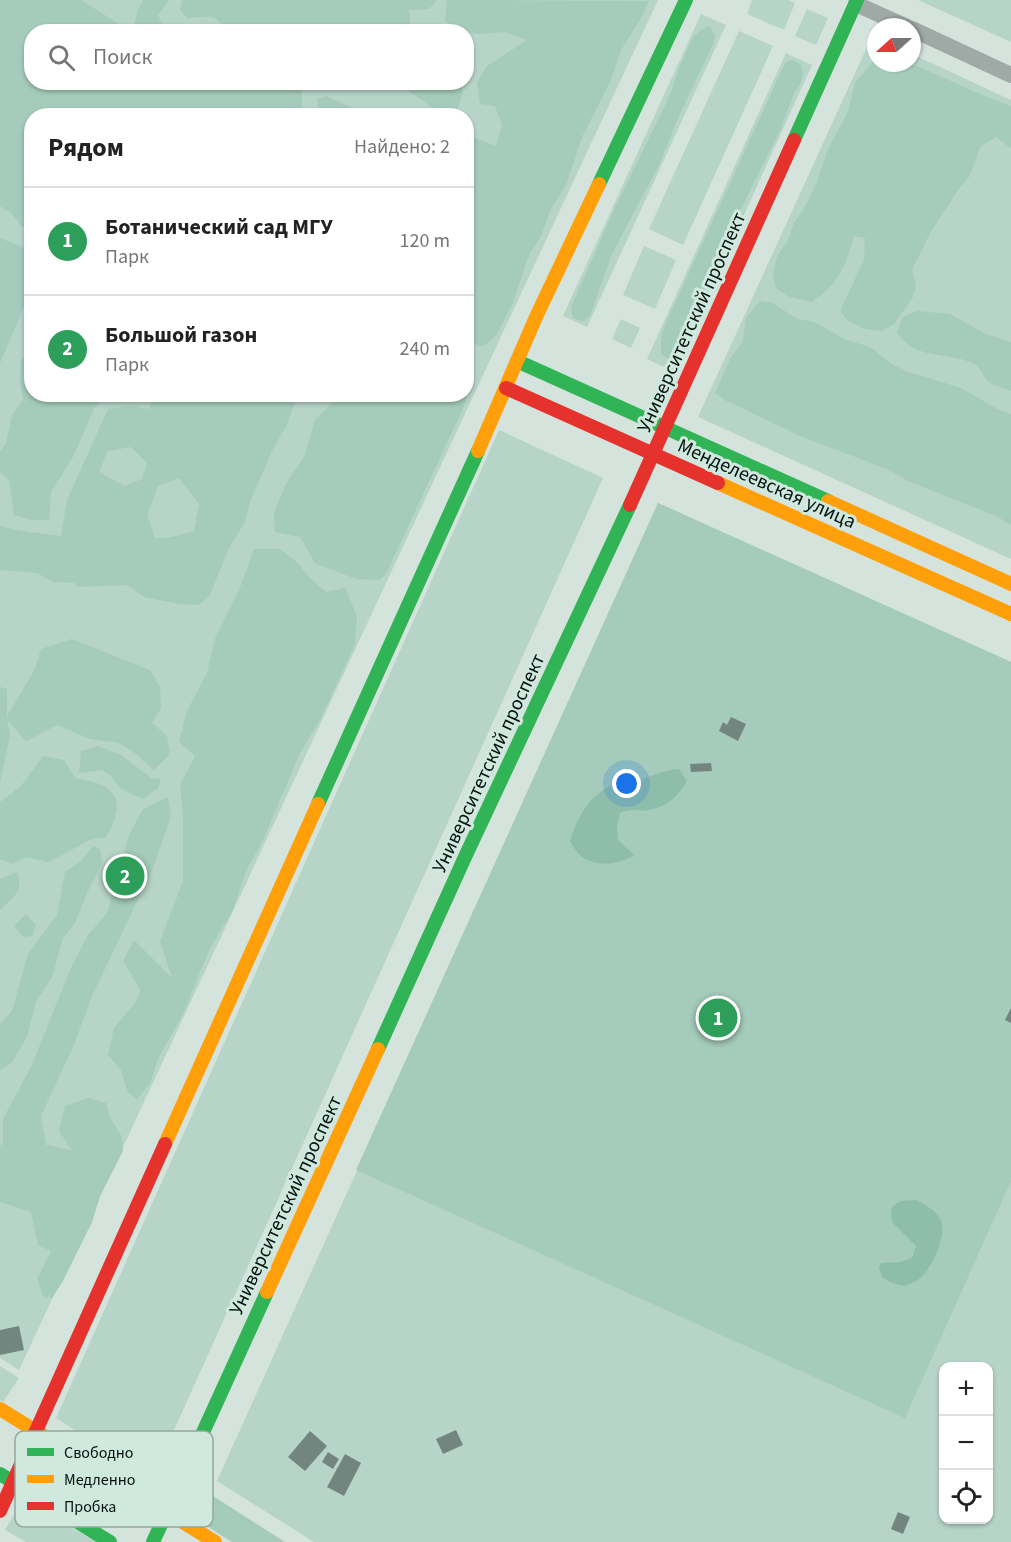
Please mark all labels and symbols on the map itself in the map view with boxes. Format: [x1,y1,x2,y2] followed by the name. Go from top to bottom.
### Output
[867,18,921,72] north arrow
[631,208,753,437] street label: Университетский проспект
[673,432,860,536] street label: Менделеевская улица
[426,649,552,878] street label: Университетский проспект
[612,769,641,798] your location
[106,854,144,898] pin: 2
[698,996,738,1040] pin: 1
[223,1091,349,1320] street label: Университетский проспект
[15,1431,213,1527] legend
[64,1442,134,1464] text: Свободно
[64,1469,135,1491] text: Медленно
[64,1496,116,1518] text: Пробка

